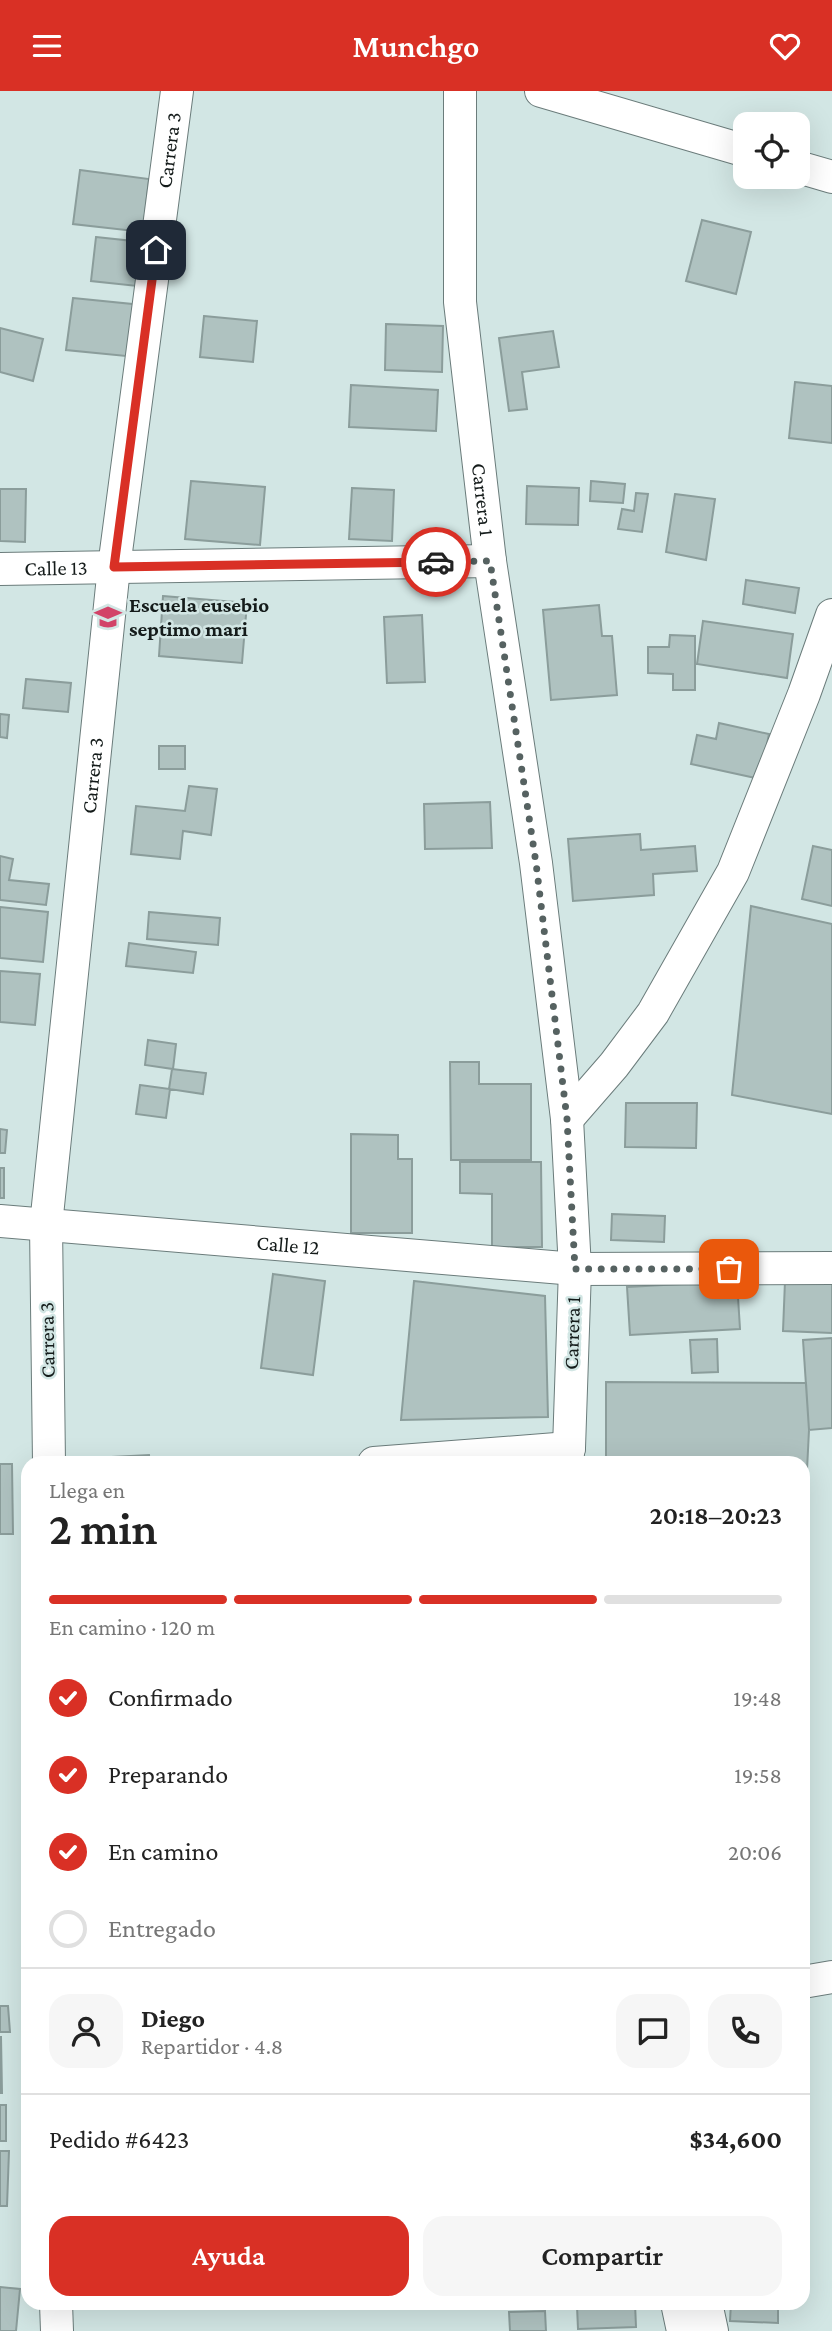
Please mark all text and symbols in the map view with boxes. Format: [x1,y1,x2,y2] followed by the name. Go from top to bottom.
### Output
[28,27,66,65] icon: menu
[766,27,804,65] icon: heart
[353,28,479,64] text: Munchgo
[152,111,186,190] street label: Carrera 3
[733,112,810,189] map controls
[733,112,810,189] button: locate
[126,220,186,280] pin
[137,231,175,269] icon: home
[467,462,499,538] street label: Carrera 1
[401,527,471,597] courier
[417,543,455,581] icon: car
[24,556,88,581] street label: Calle 13
[129,593,269,641] place label: Escuela eusebio septimo mari
[93,602,123,632] school or university icon: Escuela eusebio septimo mari
[77,736,108,815] street label: Carrera 3
[255,1230,321,1260] street label: Calle 12
[699,1239,759,1299] pin
[710,1250,748,1288] icon: bag
[559,1296,585,1370] street label: Carrera 1
[34,1302,60,1378] street label: Carrera 3
[49,1477,125,1503] text: Llega en
[650,1501,782,1530] text: 20:18–20:23
[49,1503,157,1554] text: 2 min
[49,1614,215,1640] text: En camino · 120 m
[49,1679,87,1717] icon: check
[108,1683,233,1712] text: Confirmado
[733,1685,782,1711] text: 19:48
[49,1756,87,1794] icon: check
[108,1760,228,1789] text: Preparando
[734,1762,782,1788] text: 19:58
[49,1833,87,1871] icon: check
[108,1837,218,1866] text: En camino
[728,1839,782,1865] text: 20:06
[108,1914,216,1943] text: Entregado
[49,1994,123,2068] button: person
[616,1994,690,2068] button: chat
[708,1994,782,2068] button: phone
[141,2004,205,2033] text: Diego
[141,2033,283,2059] text: Repartidor · 4.8
[49,2125,189,2154] text: Pedido #6423
[689,2125,782,2154] text: $34,600
[49,2216,409,2296] button: Ayuda
[423,2216,782,2296] button: Compartir

